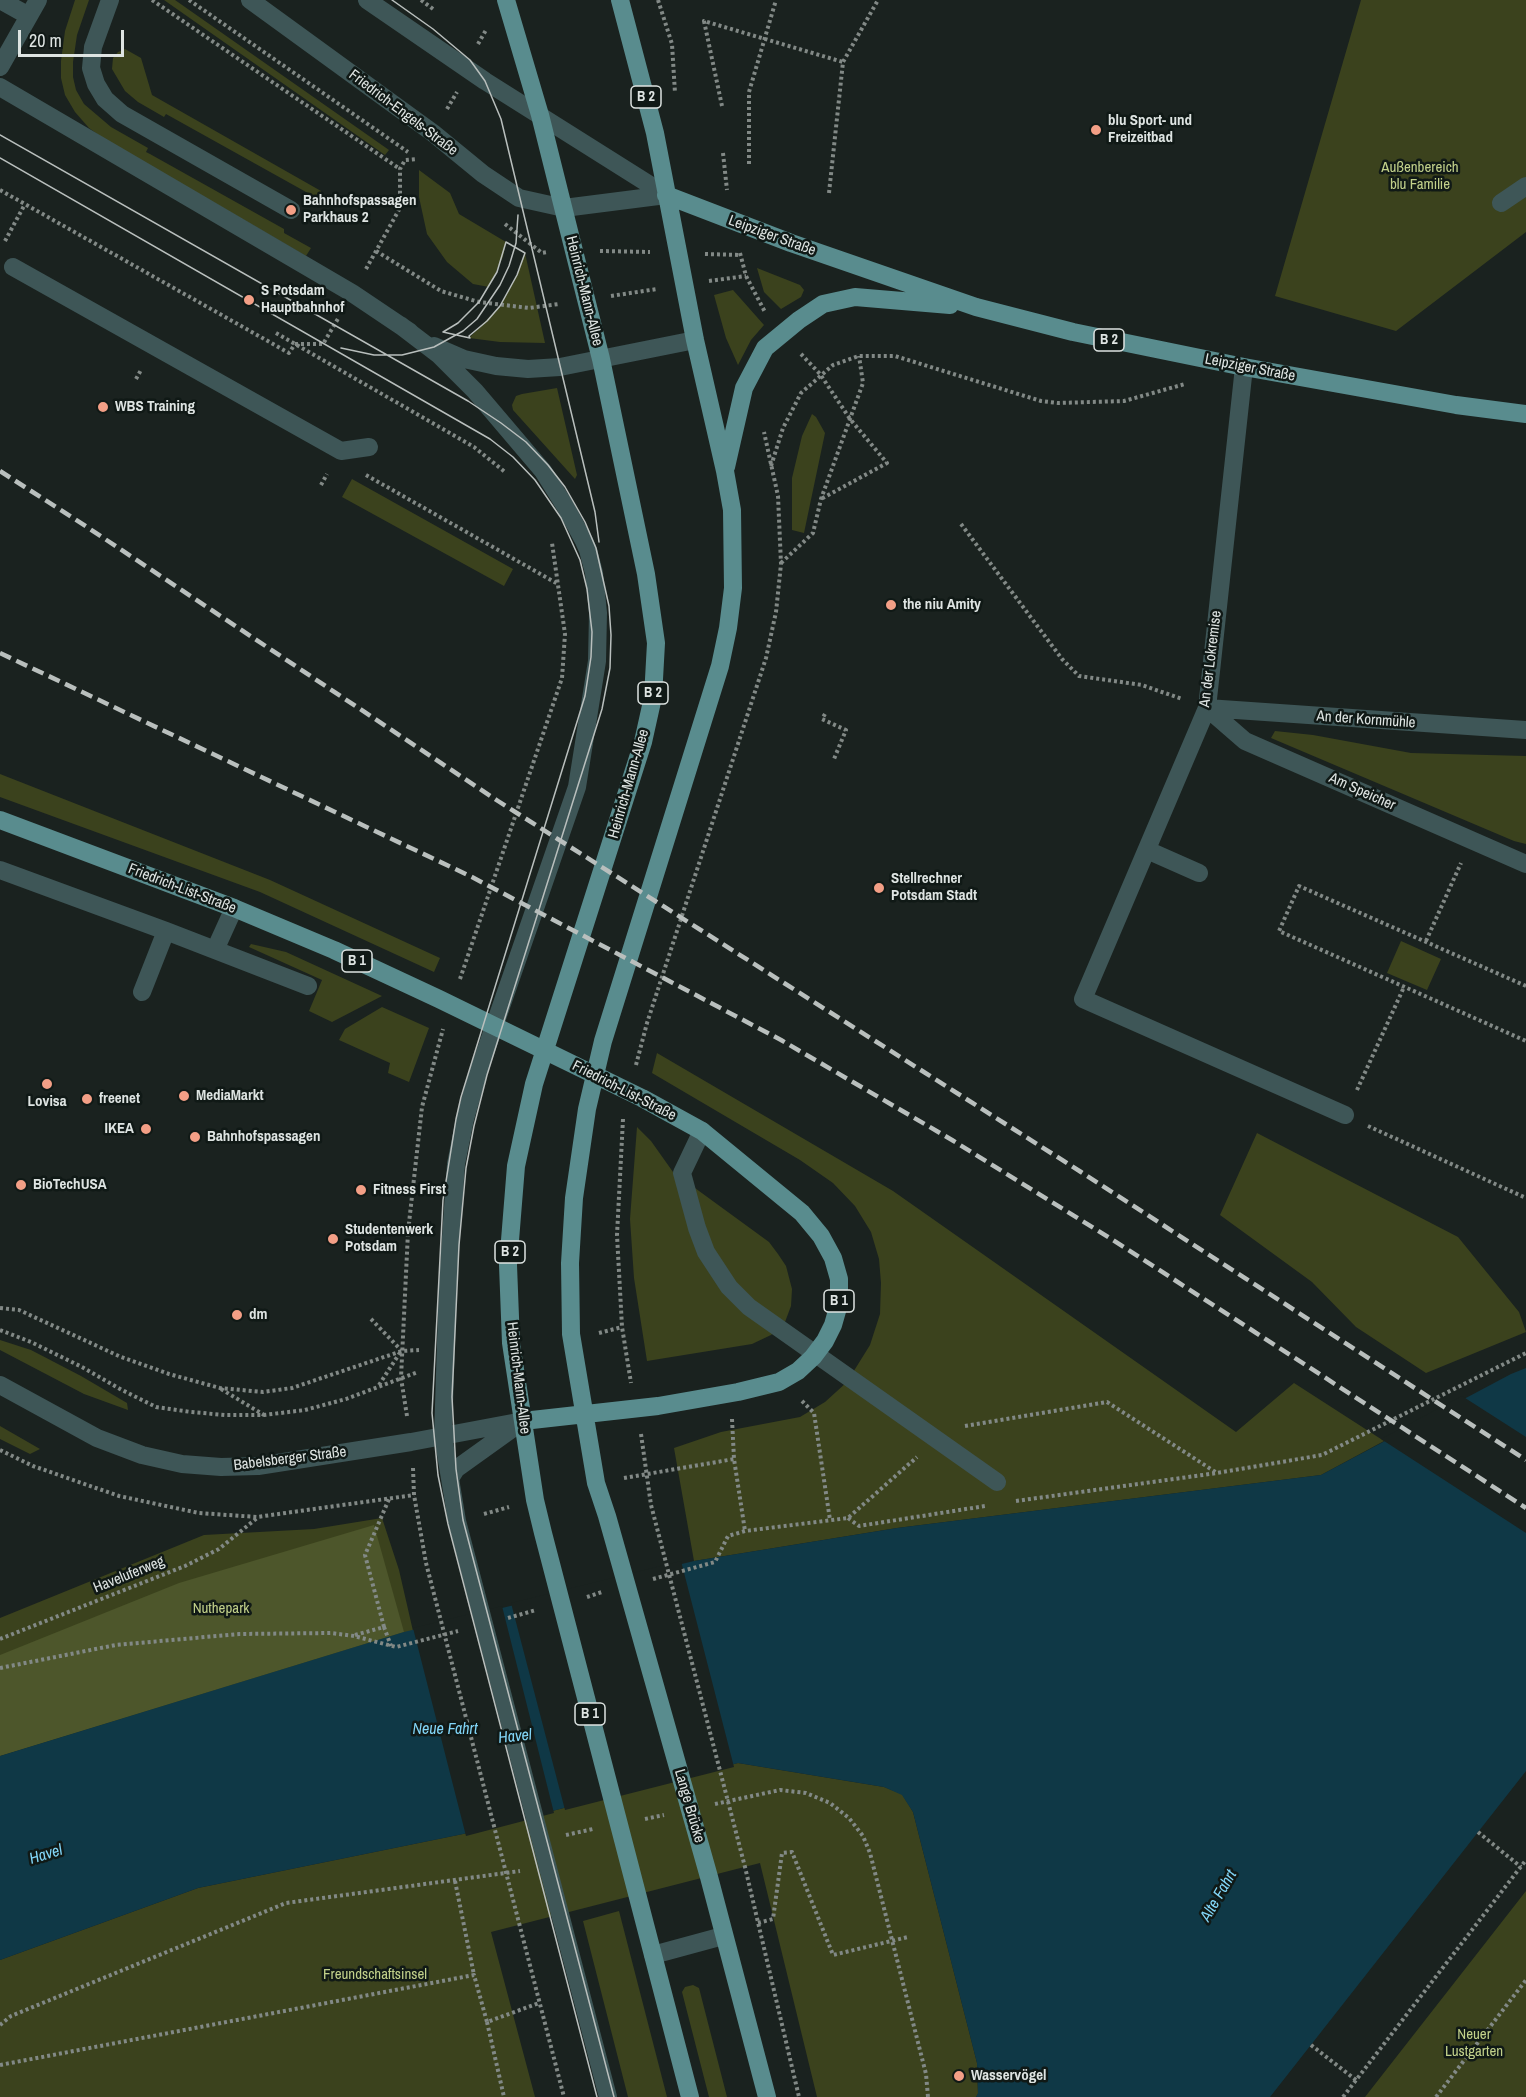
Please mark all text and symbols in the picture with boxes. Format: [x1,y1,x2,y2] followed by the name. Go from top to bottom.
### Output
[21,18,128,56] scale bar
[29,28,62,53] text: 20 m
[345,66,461,160] street label: Friedrich-Engels-Straße
[631,86,661,108] road number: B 2
[1108,112,1192,147] place label: blu Sport- und Freizeitbad
[1089,123,1103,137] marker: blu Sport- und Freizeitbad
[1381,159,1459,194] park label: Außenbereich blu Familie
[303,192,416,227] place label: Bahnhofspassagen Parkhaus 2
[284,203,298,217] marker: Bahnhofspassagen Parkhaus 2
[726,212,818,260] street label: Leipziger Straße
[562,234,606,348] street label: Heinrich-Mann-Allee
[261,282,344,317] place label: S Potsdam Hauptbahnhof
[242,293,256,307] marker: S Potsdam Hauptbahnhof
[1094,329,1124,351] road number: B 2
[1203,350,1297,386] street label: Leipziger Straße
[115,398,195,416] place label: WBS Training
[96,400,110,414] marker: WBS Training
[903,596,981,614] place label: the niu Amity
[884,598,898,612] marker: the niu Amity
[1196,610,1226,708] street label: An der Lokremise
[638,682,668,704] road number: B 2
[1316,708,1416,732] street label: An der Kornmühle
[605,727,653,841] street label: Heinrich-Mann-Allee
[1326,769,1398,815] street label: Am Speicher
[125,860,239,918] street label: Friedrich-List-Straße
[891,870,977,905] place label: Stellrechner Potsdam Stadt
[872,881,886,895] marker: Stellrechner Potsdam Stadt
[342,950,372,972] road number: B 1
[569,1057,679,1125] street label: Friedrich-List-Straße
[40,1077,54,1091] marker: Lovisa
[196,1087,264,1105] place label: MediaMarkt
[177,1089,191,1103] marker: MediaMarkt
[99,1090,140,1108] place label: freenet
[80,1092,94,1106] marker: freenet
[28,1093,66,1111] place label: Lovisa
[105,1120,134,1138] place label: IKEA
[139,1122,153,1136] marker: IKEA
[207,1128,320,1146] place label: Bahnhofspassagen
[188,1130,202,1144] marker: Bahnhofspassagen
[33,1176,107,1194] place label: BioTechUSA
[14,1178,28,1192] marker: BioTechUSA
[373,1181,446,1199] place label: Fitness First
[354,1183,368,1197] marker: Fitness First
[345,1221,433,1256] place label: Studentenwerk Potsdam
[326,1232,340,1246] marker: Studentenwerk Potsdam
[495,1241,525,1263] road number: B 2
[824,1290,854,1312] road number: B 1
[249,1306,267,1324] place label: dm
[230,1308,244,1322] marker: dm
[502,1321,534,1435] street label: Heinrich-Mann-Allee
[233,1443,347,1475] street label: Babelsberger Straße
[91,1553,167,1597] street label: Haveluferweg
[193,1600,249,1618] park label: Nuthepark
[575,1703,605,1725] road number: B 1
[412,1720,478,1740] water label: Neue Fahrt
[497,1726,533,1748] water label: Havel
[670,1767,708,1845] street label: Lange Brücke
[27,1841,65,1869] water label: Havel
[1197,1867,1241,1925] water label: Alte Fahrt
[323,1966,427,1984] park label: Freundschaftsinsel
[1445,2026,1503,2061] park label: Neuer Lustgarten
[971,2067,1046,2085] place label: Wasservögel
[952,2069,966,2083] marker: Wasservögel

